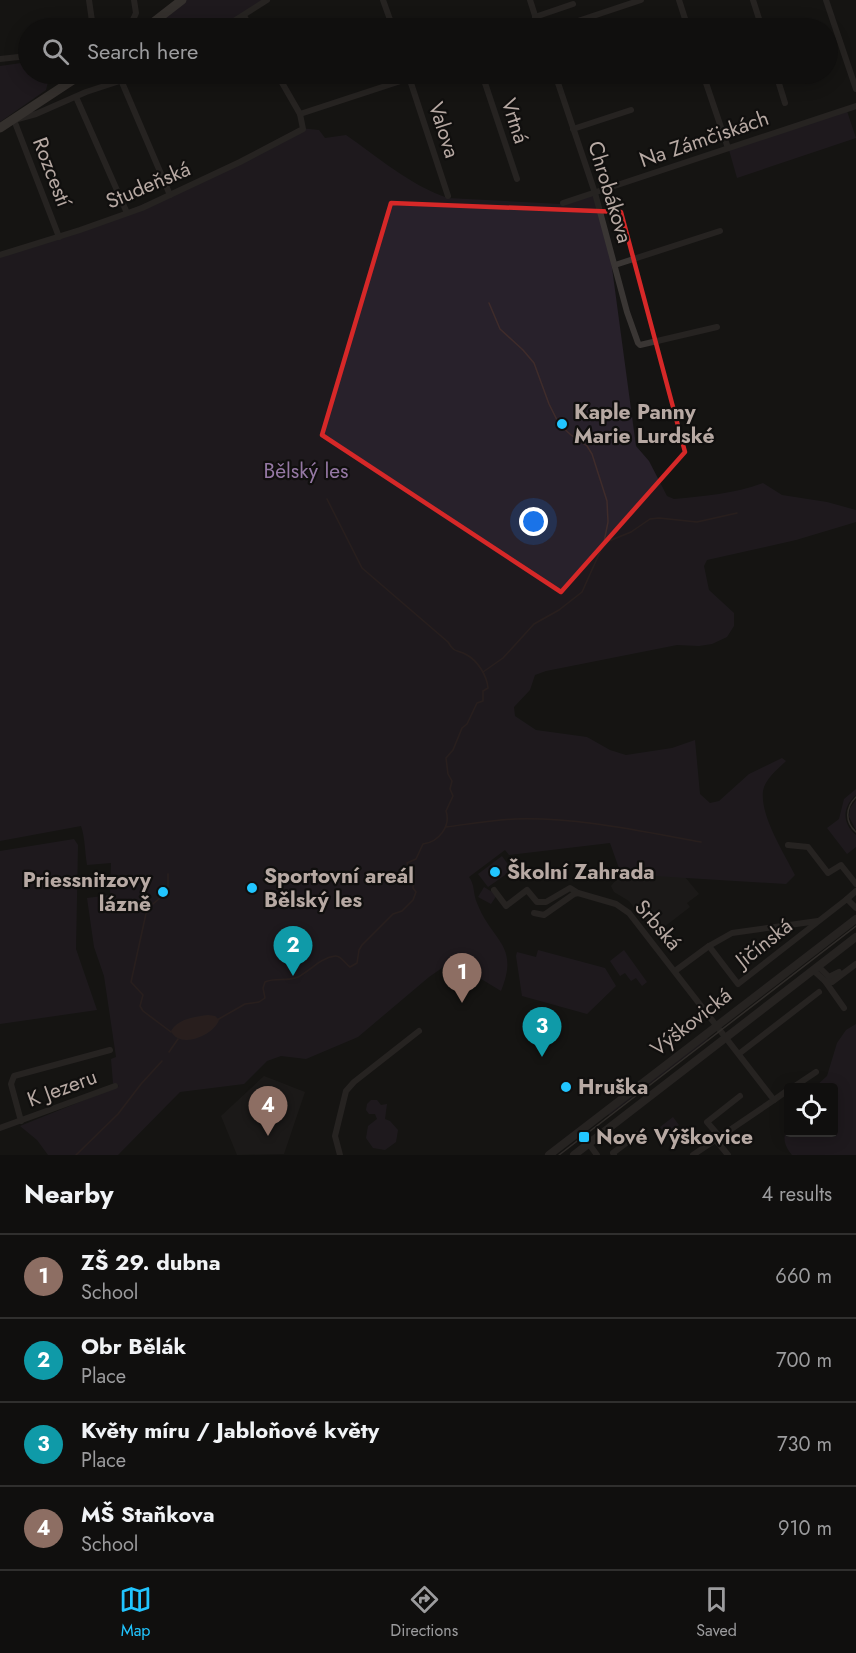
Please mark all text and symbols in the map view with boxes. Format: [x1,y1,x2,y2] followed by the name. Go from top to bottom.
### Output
[18,18,838,84] search box
[39,35,72,68] icon: search
[87,35,198,67] text: Search here
[494,95,536,147] street label: Vrtná
[421,98,467,162] street label: Valova
[635,103,773,175] street label: Na Zámčiskách
[25,133,79,212] street label: Rozcestí
[580,137,640,247] street label: Chrobákova
[101,154,195,216] street label: Studeňská
[574,397,715,451] place label: Kaple Panny Marie Lurdské
[555,417,569,431] marker: Kaple Panny Marie Lurdské
[263,456,349,486] park label: Bělský les
[519,507,548,536] your location
[507,857,655,887] place label: Školní Zahrada
[264,861,414,915] place label: Sportovní areál Bělský les
[23,865,152,919] place label: Priessnitzovy lázně
[488,865,502,879] marker: Školní Zahrada
[245,881,259,895] marker: Sportovní areál Bělský les
[156,885,170,899] marker: Priessnitzovy lázně
[627,893,689,957] street label: Srbská
[727,911,799,977] street label: Jičínská
[274,926,312,976] pin: 2
[442,954,482,1003] pin: 1
[644,981,738,1063] street label: Výškovická
[522,1008,562,1057] pin: 3
[23,1062,101,1114] street label: K Jezeru
[578,1072,648,1102] place label: Hruška
[559,1080,573,1094] marker: Hruška
[784,1083,838,1137] map controls
[784,1083,838,1137] button: locate
[248,1086,288,1136] pin: 4
[596,1122,753,1152] place label: Nové Výškovice
[577,1130,591,1144] marker: Nové Výškovice
[24,1175,113,1213] text: Nearby
[761,1180,832,1209] text: 4 results
[81,1246,221,1278] text: ZŠ 29. dubna
[38,1262,49,1291] text: 1
[775,1262,832,1291] text: 660 m
[81,1278,138,1307] text: School
[81,1330,186,1362] text: Obr Bělák
[37,1346,50,1375] text: 2
[776,1346,832,1375] text: 700 m
[81,1362,126,1391] text: Place
[81,1414,379,1446] text: Květy míru / Jabloňové květy
[37,1430,50,1459] text: 3
[777,1430,832,1459] text: 730 m
[81,1446,126,1475] text: Place
[81,1498,215,1530] text: MŠ Staňkova
[37,1514,50,1543] text: 4
[778,1514,832,1543] text: 910 m
[81,1530,138,1559] text: School
[119,1583,152,1642] tab: Map
[390,1583,458,1642] tab: Directions
[696,1583,737,1642] tab: Saved

